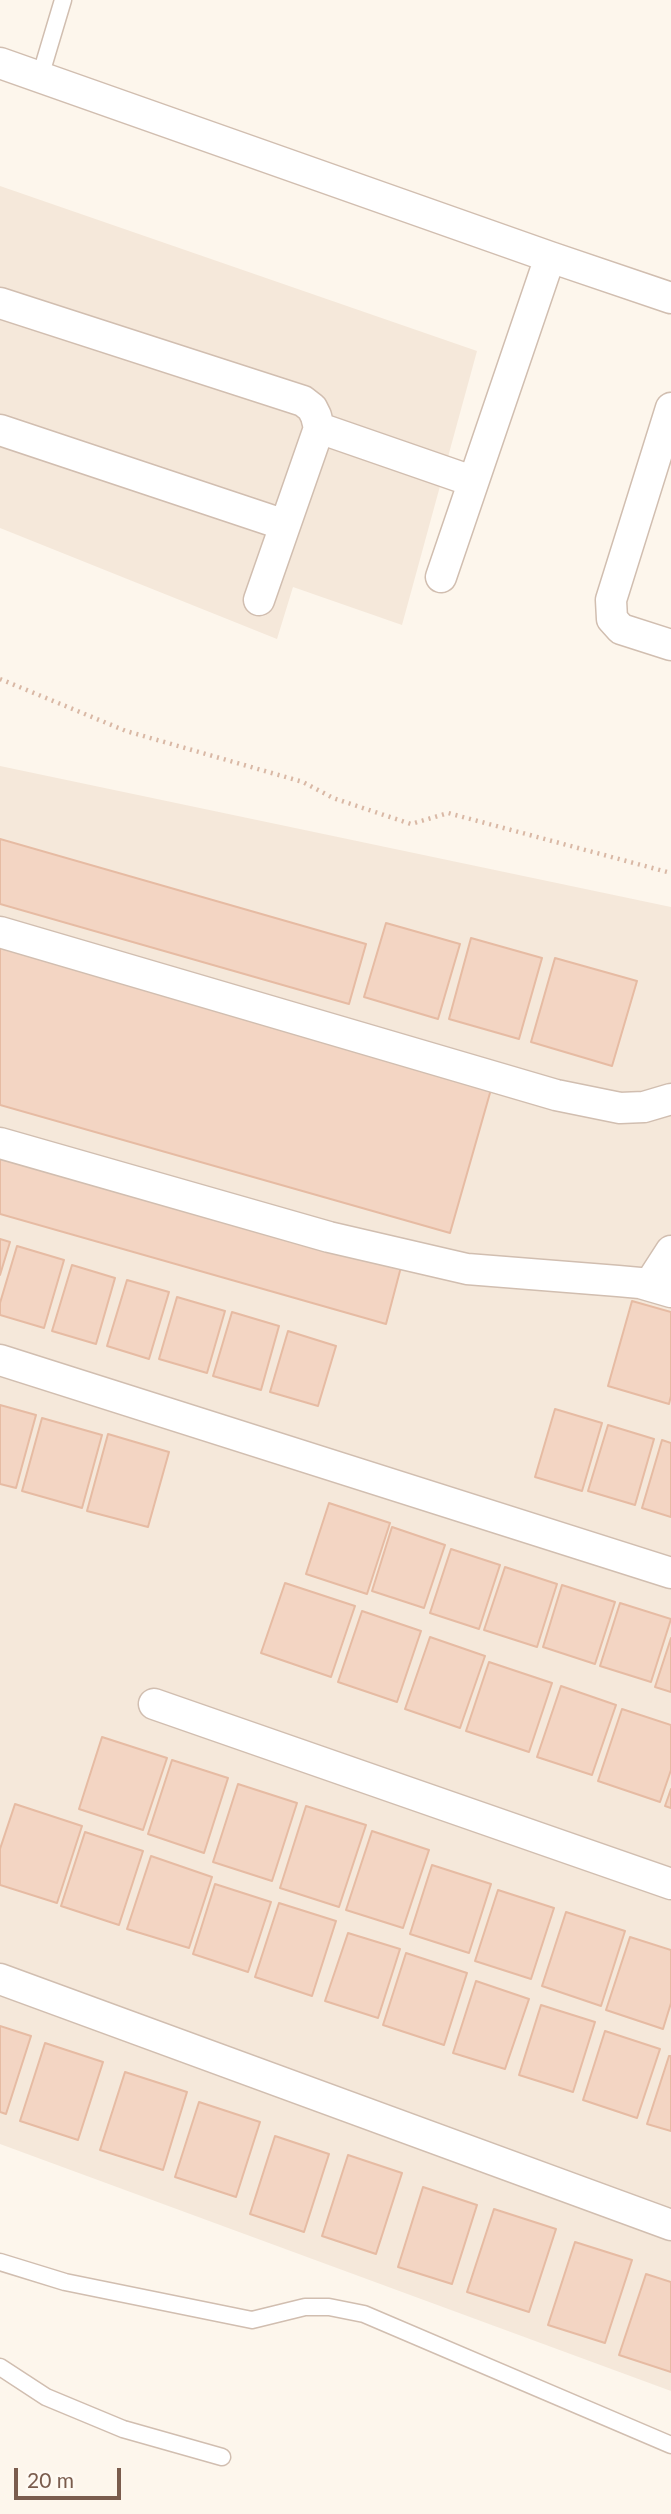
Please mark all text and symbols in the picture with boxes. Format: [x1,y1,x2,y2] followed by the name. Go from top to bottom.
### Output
[18,2454,124,2498] scale bar
[27,2467,74,2492] text: 20 m

